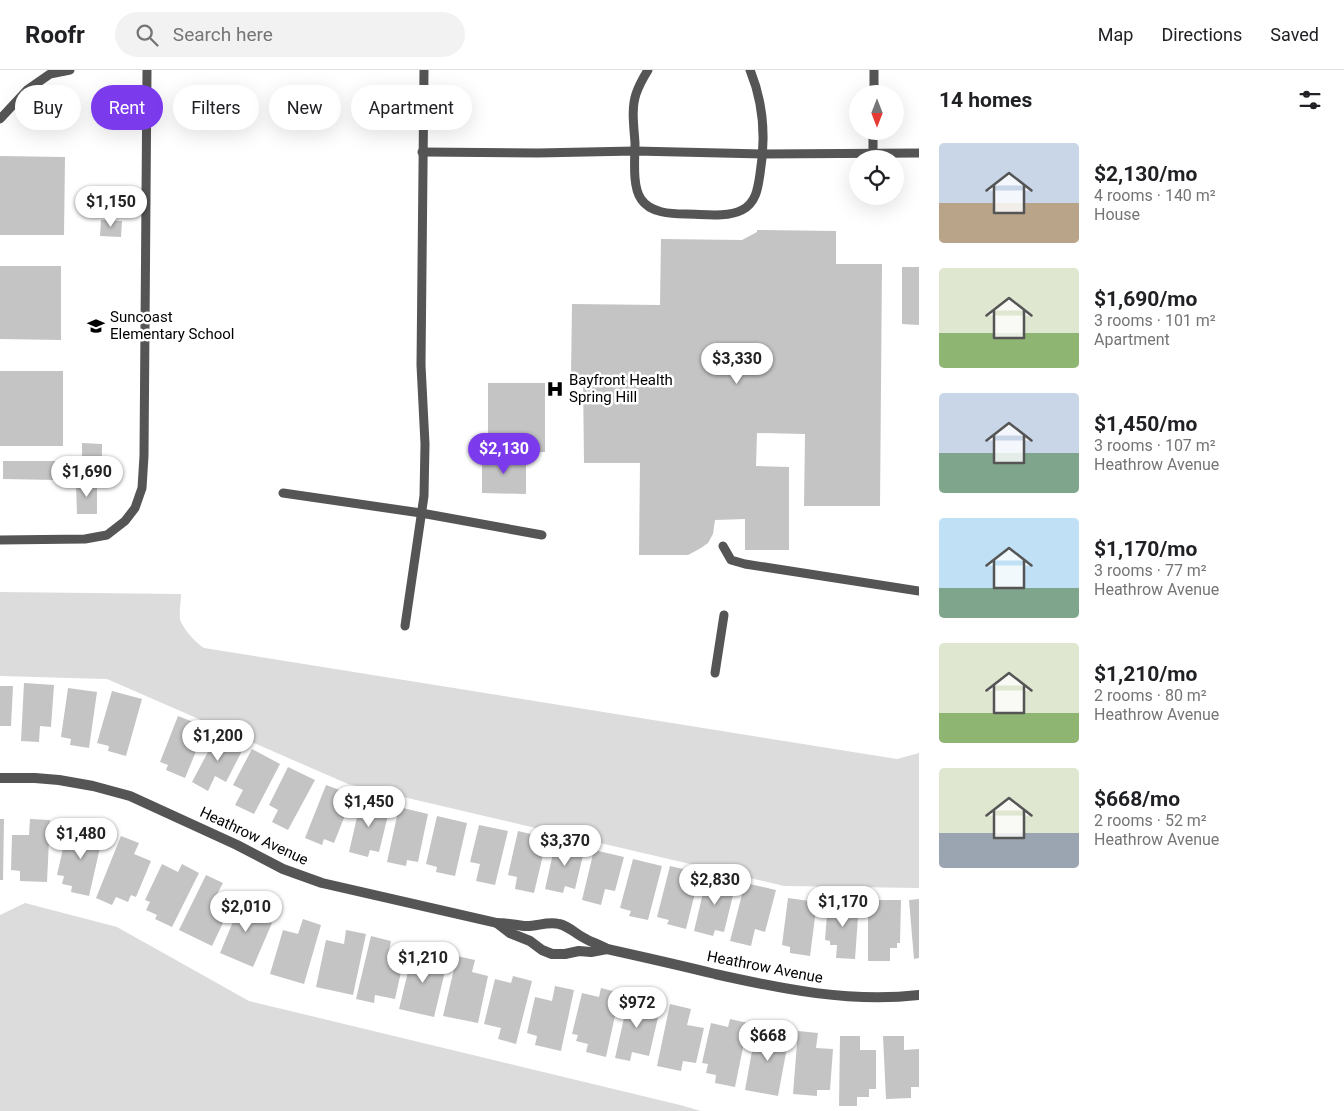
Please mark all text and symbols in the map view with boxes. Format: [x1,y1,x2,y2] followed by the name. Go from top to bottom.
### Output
[115,12,465,57] search box
[25,21,85,49] text: Roofr
[133,21,161,49] icon: search
[173,23,273,46] text: Search here
[1098,24,1133,45] text: Map
[1161,24,1242,45] text: Directions
[1270,24,1319,45] text: Saved
[15,85,81,130] chip: Buy
[91,85,163,130] chip: Rent
[173,85,259,130] chip: Filters
[269,85,341,130] chip: New
[351,85,472,130] chip: Apartment
[849,85,904,140] north arrow
[849,85,904,205] map controls
[1296,86,1324,114] icon: filters
[939,88,1032,112] text: 14 homes
[849,150,904,205] button: locate
[1094,162,1197,186] text: $2,130/mo
[979,163,1039,223] icon: home
[70,186,152,228] pin: $1,150
[1094,186,1216,205] text: 4 rooms · 140 m²
[86,192,136,211] text: $1,150
[1094,205,1140,224] text: House
[1094,287,1197,311] text: $1,690/mo
[979,288,1039,348] icon: home
[110,308,234,343] place label: Suncoast Elementary School
[1094,311,1216,330] text: 3 rooms · 101 m²
[86,316,106,336] school or university icon: Suncoast Elementary School
[1094,330,1170,349] text: Apartment
[696,342,778,385] pin: $3,330
[712,349,762,368] text: $3,330
[569,371,673,406] place label: Bayfront Health Spring Hill
[545,379,565,399] hospital icon: Bayfront Health Spring Hill
[1094,412,1197,436] text: $1,450/mo
[979,413,1039,473] icon: home
[463,432,545,475] pin: $2,130
[1094,436,1216,455] text: 3 rooms · 107 m²
[479,439,529,458] text: $2,130
[1094,455,1219,474] text: Heathrow Avenue
[46,456,128,498] pin: $1,690
[62,462,112,481] text: $1,690
[1094,537,1197,561] text: $1,170/mo
[979,538,1039,598] icon: home
[1094,561,1207,580] text: 3 rooms · 77 m²
[1094,580,1219,599] text: Heathrow Avenue
[1094,662,1197,686] text: $1,210/mo
[979,663,1039,723] icon: home
[1094,686,1207,705] text: 2 rooms · 80 m²
[1094,705,1219,724] text: Heathrow Avenue
[177,720,259,762] pin: $1,200
[193,726,243,745] text: $1,200
[328,786,410,828] pin: $1,450
[1094,787,1180,811] text: $668/mo
[979,788,1039,848] icon: home
[344,792,394,811] text: $1,450
[197,803,311,869] street label: Heathrow Avenue
[1094,811,1207,830] text: 2 rooms · 52 m²
[40,818,122,860] pin: $1,480
[56,824,106,843] text: $1,480
[524,824,606,867] pin: $3,370
[1094,830,1219,849] text: Heathrow Avenue
[540,831,590,850] text: $3,370
[674,864,756,906] pin: $2,830
[690,870,740,889] text: $2,830
[802,886,884,928] pin: $1,170
[205,890,287,933] pin: $2,010
[818,892,868,911] text: $1,170
[221,897,271,916] text: $2,010
[382,942,464,984] pin: $1,210
[706,947,824,987] street label: Heathrow Avenue
[398,948,448,967] text: $1,210
[607,986,667,1029] pin: $972
[619,993,655,1012] text: $972
[738,1020,798,1062] pin: $668
[750,1026,786,1045] text: $668

